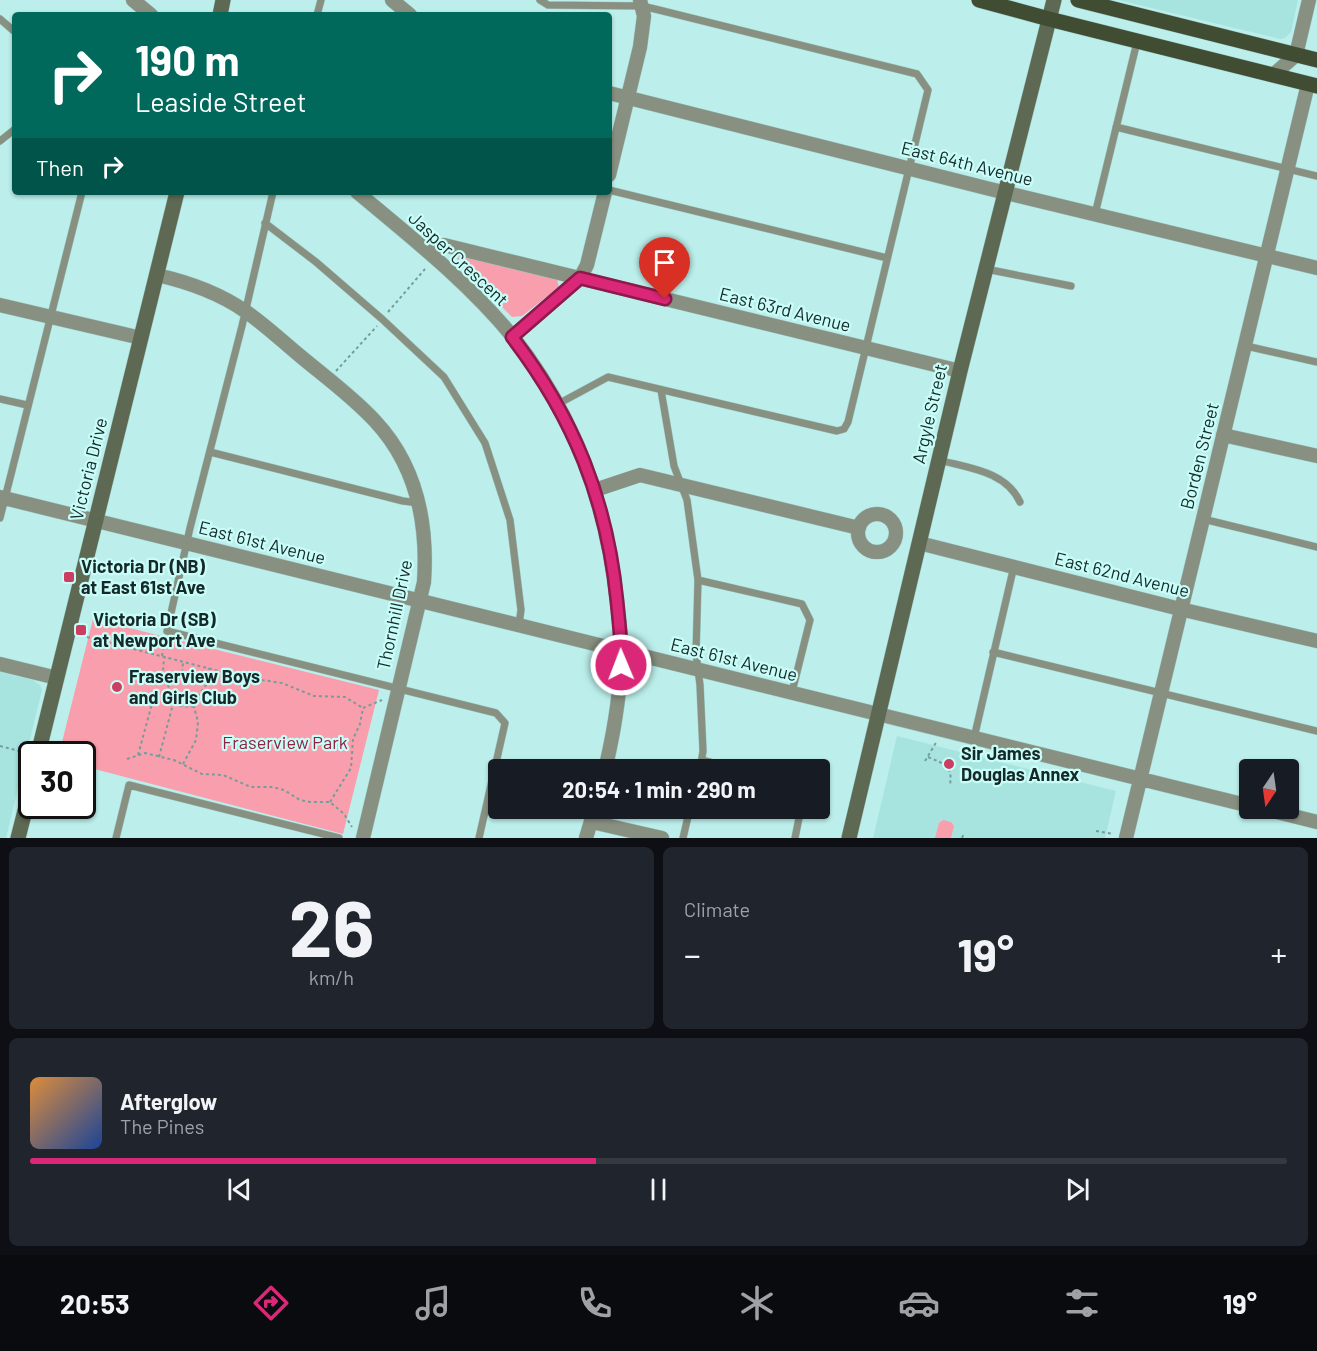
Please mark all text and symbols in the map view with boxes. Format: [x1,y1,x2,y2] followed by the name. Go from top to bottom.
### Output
[135,34,240,84] text: 190 m
[36,36,114,114] icon: right
[135,85,307,117] text: Leaside Street
[899,136,1035,190] street label: East 64th Avenue
[96,150,129,183] icon: right
[36,154,84,180] text: Then
[404,206,513,310] street label: Jasper Crescent
[639,237,690,299] pin
[648,246,681,279] icon: arrive
[717,282,853,336] street label: East 63rd Avenue
[907,362,951,466] street label: Argyle Street
[1175,400,1223,512] street label: Borden Street
[65,415,111,522] street label: Victoria Drive
[196,516,328,568] street label: East 61st Avenue
[1053,547,1192,601] street label: East 62nd Avenue
[81,555,206,598] place label: Victoria Dr (NB) at East 61st Ave
[372,558,416,672] street label: Thornhill Drive
[62,570,76,584] marker: Victoria Dr (NB) at East 61st Ave
[93,608,217,651] place label: Victoria Dr (SB) at Newport Ave
[74,623,88,637] marker: Victoria Dr (SB) at Newport Ave
[589,633,653,697] position arrow
[668,633,800,685] street label: East 61st Avenue
[129,665,260,708] place label: Fraserview Boys and Girls Club
[110,680,124,694] marker: Fraserview Boys and Girls Club
[222,731,348,753] park label: Fraserview Park
[18,741,96,819] speed limit sign: 30
[961,742,1080,785] place label: Sir James Douglas Annex
[942,757,956,771] marker: Sir James Douglas Annex
[1239,759,1299,819] north arrow
[1239,759,1299,819] map controls
[562,776,756,802] text: 20:54 · 1 min · 290 m
[289,879,374,973] text: 26
[684,897,750,921] text: Climate
[957,927,1014,981] text: 19°
[684,934,701,974] text: −
[1271,934,1287,974] text: +
[309,965,354,989] text: km/h
[120,1088,217,1114] text: Afterglow
[120,1114,204,1138] text: The Pines
[223,1173,256,1206] icon: previous
[642,1173,675,1206] icon: pause
[1061,1173,1094,1206] icon: next
[250,1282,292,1324] icon: directions
[412,1282,454,1324] icon: music
[574,1282,616,1324] icon: phone
[736,1282,778,1324] icon: climate
[898,1282,940,1324] icon: car
[1061,1282,1103,1324] icon: filters
[60,1287,130,1319] text: 20:53
[1223,1287,1257,1319] text: 19°

